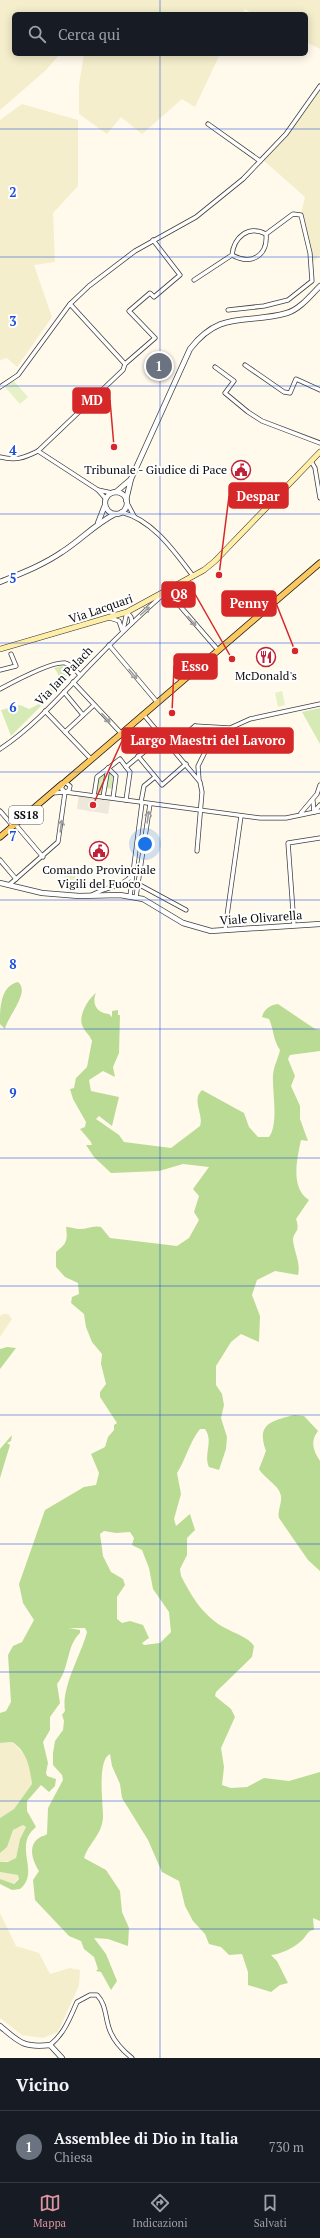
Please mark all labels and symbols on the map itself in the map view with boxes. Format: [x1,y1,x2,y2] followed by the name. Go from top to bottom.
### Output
[9,183,17,201] text: 2
[9,312,17,330] text: 3
[146,351,172,381] pin: 1
[73,388,110,413] callout: MD
[81,391,103,409] text: MD
[9,441,17,459] text: 4
[230,459,252,481] public building icon: Tribunale - Giudice di Pace
[84,462,227,477] place label: Tribunale - Giudice di Pace
[229,483,288,508] callout: Despar
[236,487,280,505] text: Despar
[9,569,17,587] text: 5
[162,582,195,607] callout: Q8
[170,585,188,603] text: Q8
[67,590,135,626] street label: Via Lacquari
[222,591,276,616] callout: Penny
[230,594,269,612] text: Penny
[140,606,150,616] one-way arrow
[188,615,197,626] one-way arrow
[32,643,96,708] street label: Via Jan Palach
[255,646,277,668] restaurant icon: McDonald's
[174,654,217,679] callout: Esso
[181,657,209,675] text: Esso
[235,668,297,683] place label: McDonald's
[128,669,137,679] one-way arrow
[9,698,17,716] text: 6
[102,713,111,723] one-way arrow
[122,728,293,753] callout: Largo Maestri del Lavoro
[130,731,286,749] text: Largo Maestri del Lavoro
[9,806,43,824] road number: SS18
[144,811,152,824] one-way arrow
[57,820,64,833] one-way arrow
[9,827,17,845] text: 7
[135,834,155,854] your location
[88,840,110,862] public building icon: Comando Provinciale Vigili del Fuoco
[42,862,156,891] place label: Comando Provinciale Vigili del Fuoco
[219,907,303,928] street label: Viale Olivarella
[9,955,17,973] text: 8
[9,1084,17,1102] text: 9

